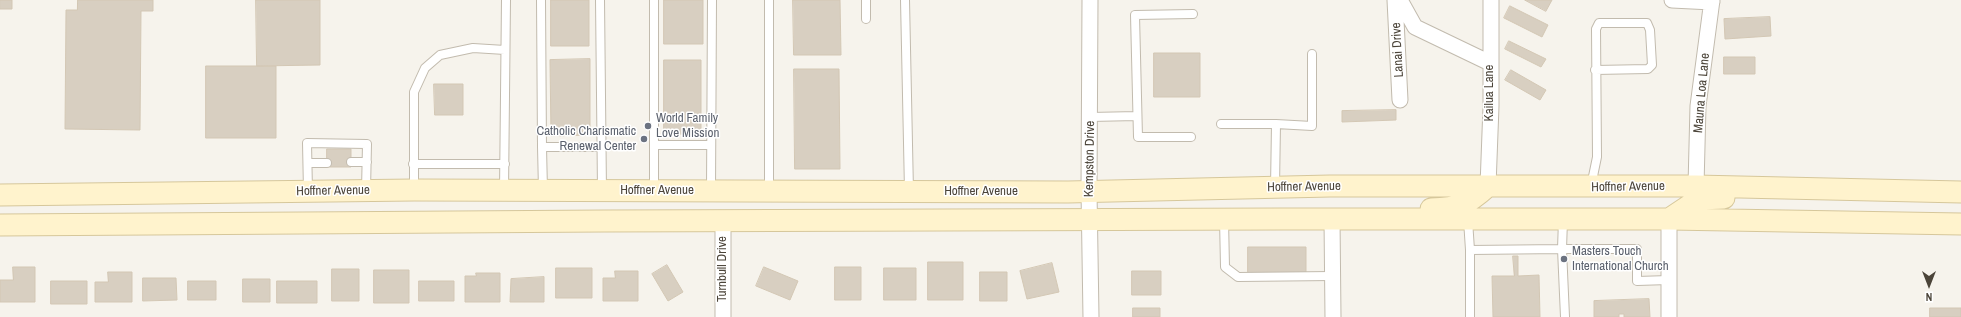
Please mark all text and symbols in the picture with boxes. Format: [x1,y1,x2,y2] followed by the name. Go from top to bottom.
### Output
[1389,22,1407,78] street label: Lanai Drive
[1691,52,1713,134] street label: Mauna Loa Lane
[1482,65,1498,121] street label: Kailua Lane
[656,111,719,142] place label: World Family Love Mission
[643,121,653,131] marker: World Family Love Mission
[1082,121,1098,197] street label: Kempston Drive
[536,124,636,155] place label: Catholic Charismatic Renewal Center
[639,134,649,144] marker: Catholic Charismatic Renewal Center
[1267,179,1341,195] street label: Hoffner Avenue
[1591,179,1665,195] street label: Hoffner Avenue
[296,183,370,199] street label: Hoffner Avenue
[620,183,694,199] street label: Hoffner Avenue
[944,184,1018,200] street label: Hoffner Avenue
[715,236,731,302] street label: Turnbull Drive
[1572,244,1669,275] place label: Masters Touch International Church
[1559,254,1569,264] marker: Masters Touch International Church
[1909,265,1949,305] north arrow
[1926,290,1932,304] text: N

